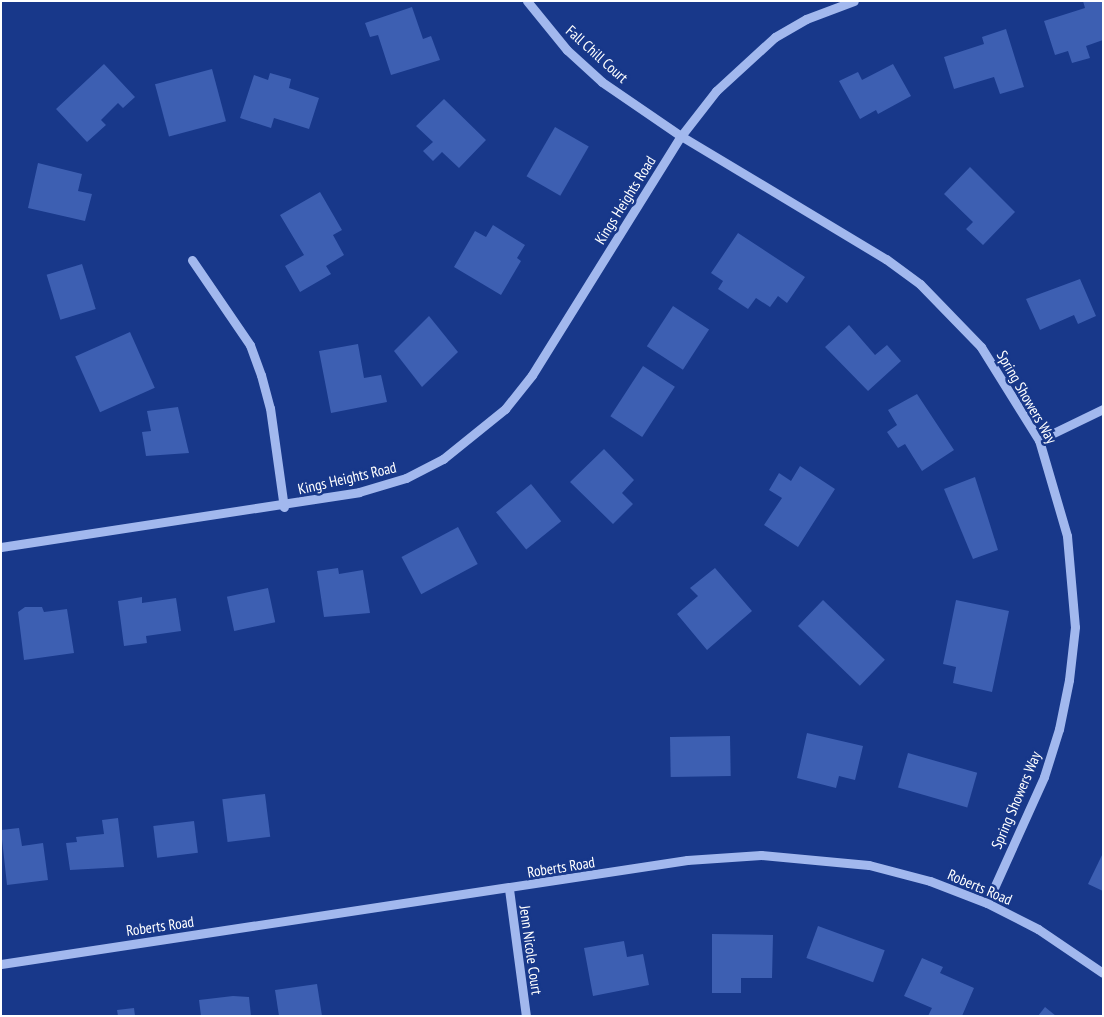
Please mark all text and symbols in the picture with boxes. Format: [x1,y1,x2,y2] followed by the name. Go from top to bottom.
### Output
[562,21,632,87] street label: Fall Chill Court
[591,153,659,247] street label: Kings Heights Road
[993,347,1061,447] street label: Spring Showers Way
[296,458,398,498] street label: Kings Heights Road
[987,748,1045,852] street label: Spring Showers Way
[526,853,596,881] street label: Roberts Road
[945,865,1015,909] street label: Roberts Road
[516,904,546,996] street label: Jenn Nicole Court
[125,912,195,940] street label: Roberts Road

